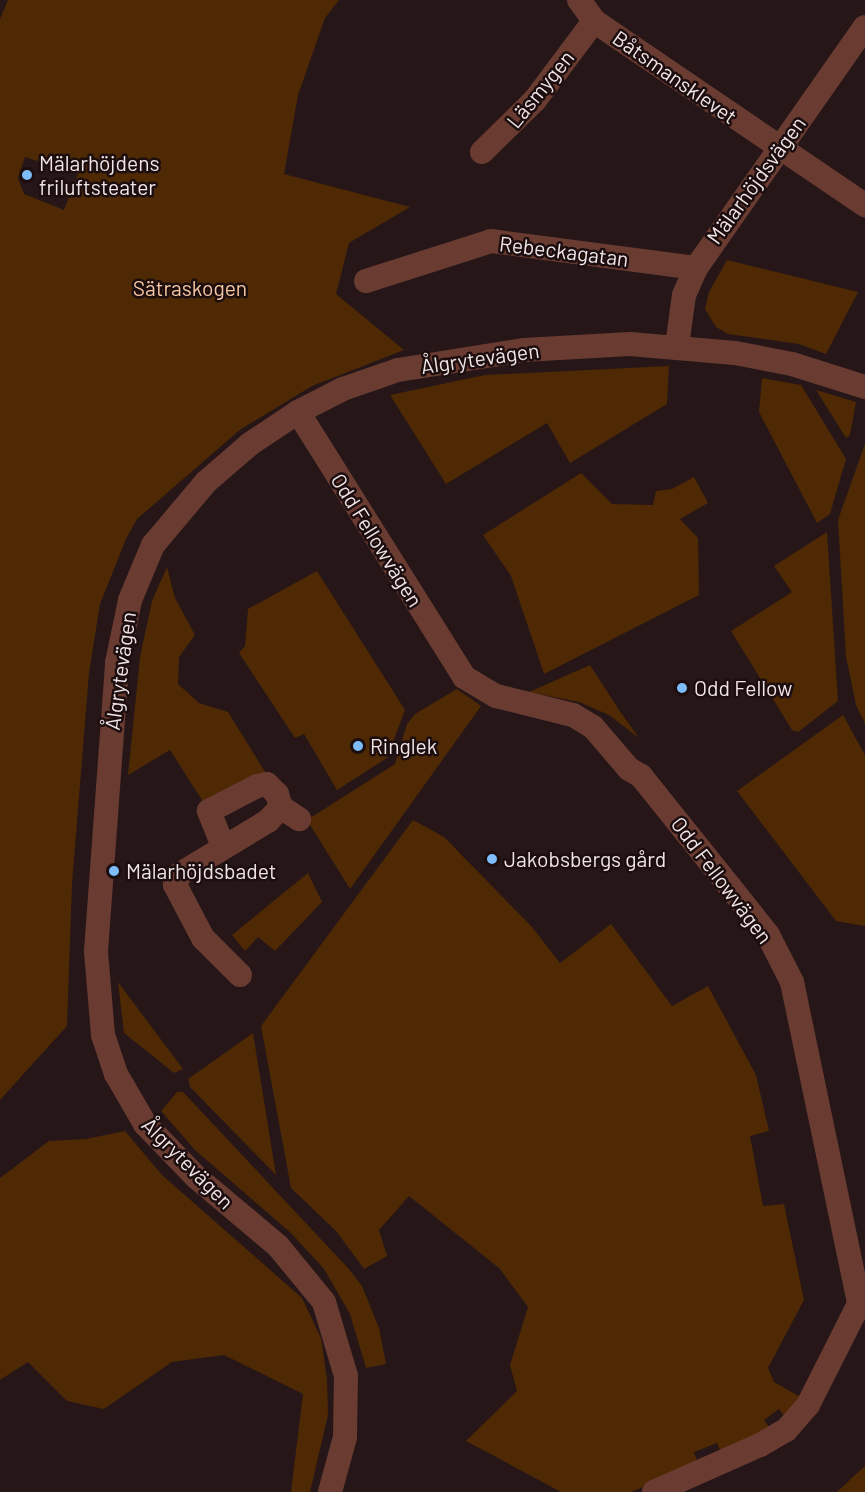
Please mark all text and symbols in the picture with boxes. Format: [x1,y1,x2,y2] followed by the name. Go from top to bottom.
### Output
[608,25,742,129] street label: Båtsmansklevet
[501,45,579,133] street label: Läsmygen
[701,111,811,249] street label: Mälarhöjdsvägen
[39,150,160,200] place label: Mälarhöjdens friluftsteater
[20,168,34,182] marker: Mälarhöjdens friluftsteater
[498,231,630,271] street label: Rebeckagatan
[133,275,247,301] park label: Sätraskogen
[419,337,541,379] street label: Ålgrytevägen
[326,469,428,611] street label: Odd Fellowvägen
[99,610,141,732] street label: Ålgrytevägen
[694,675,792,701] place label: Odd Fellow
[675,681,689,695] marker: Odd Fellow
[370,733,437,759] place label: Ringlek
[351,739,365,753] marker: Ringlek
[666,812,778,948] street label: Odd Fellowvägen
[504,846,666,872] place label: Jakobsbergs gård
[485,852,499,866] marker: Jakobsbergs gård
[126,858,276,884] place label: Mälarhöjdsbadet
[107,864,121,878] marker: Mälarhöjdsbadet
[137,1112,239,1214] street label: Ålgrytevägen

